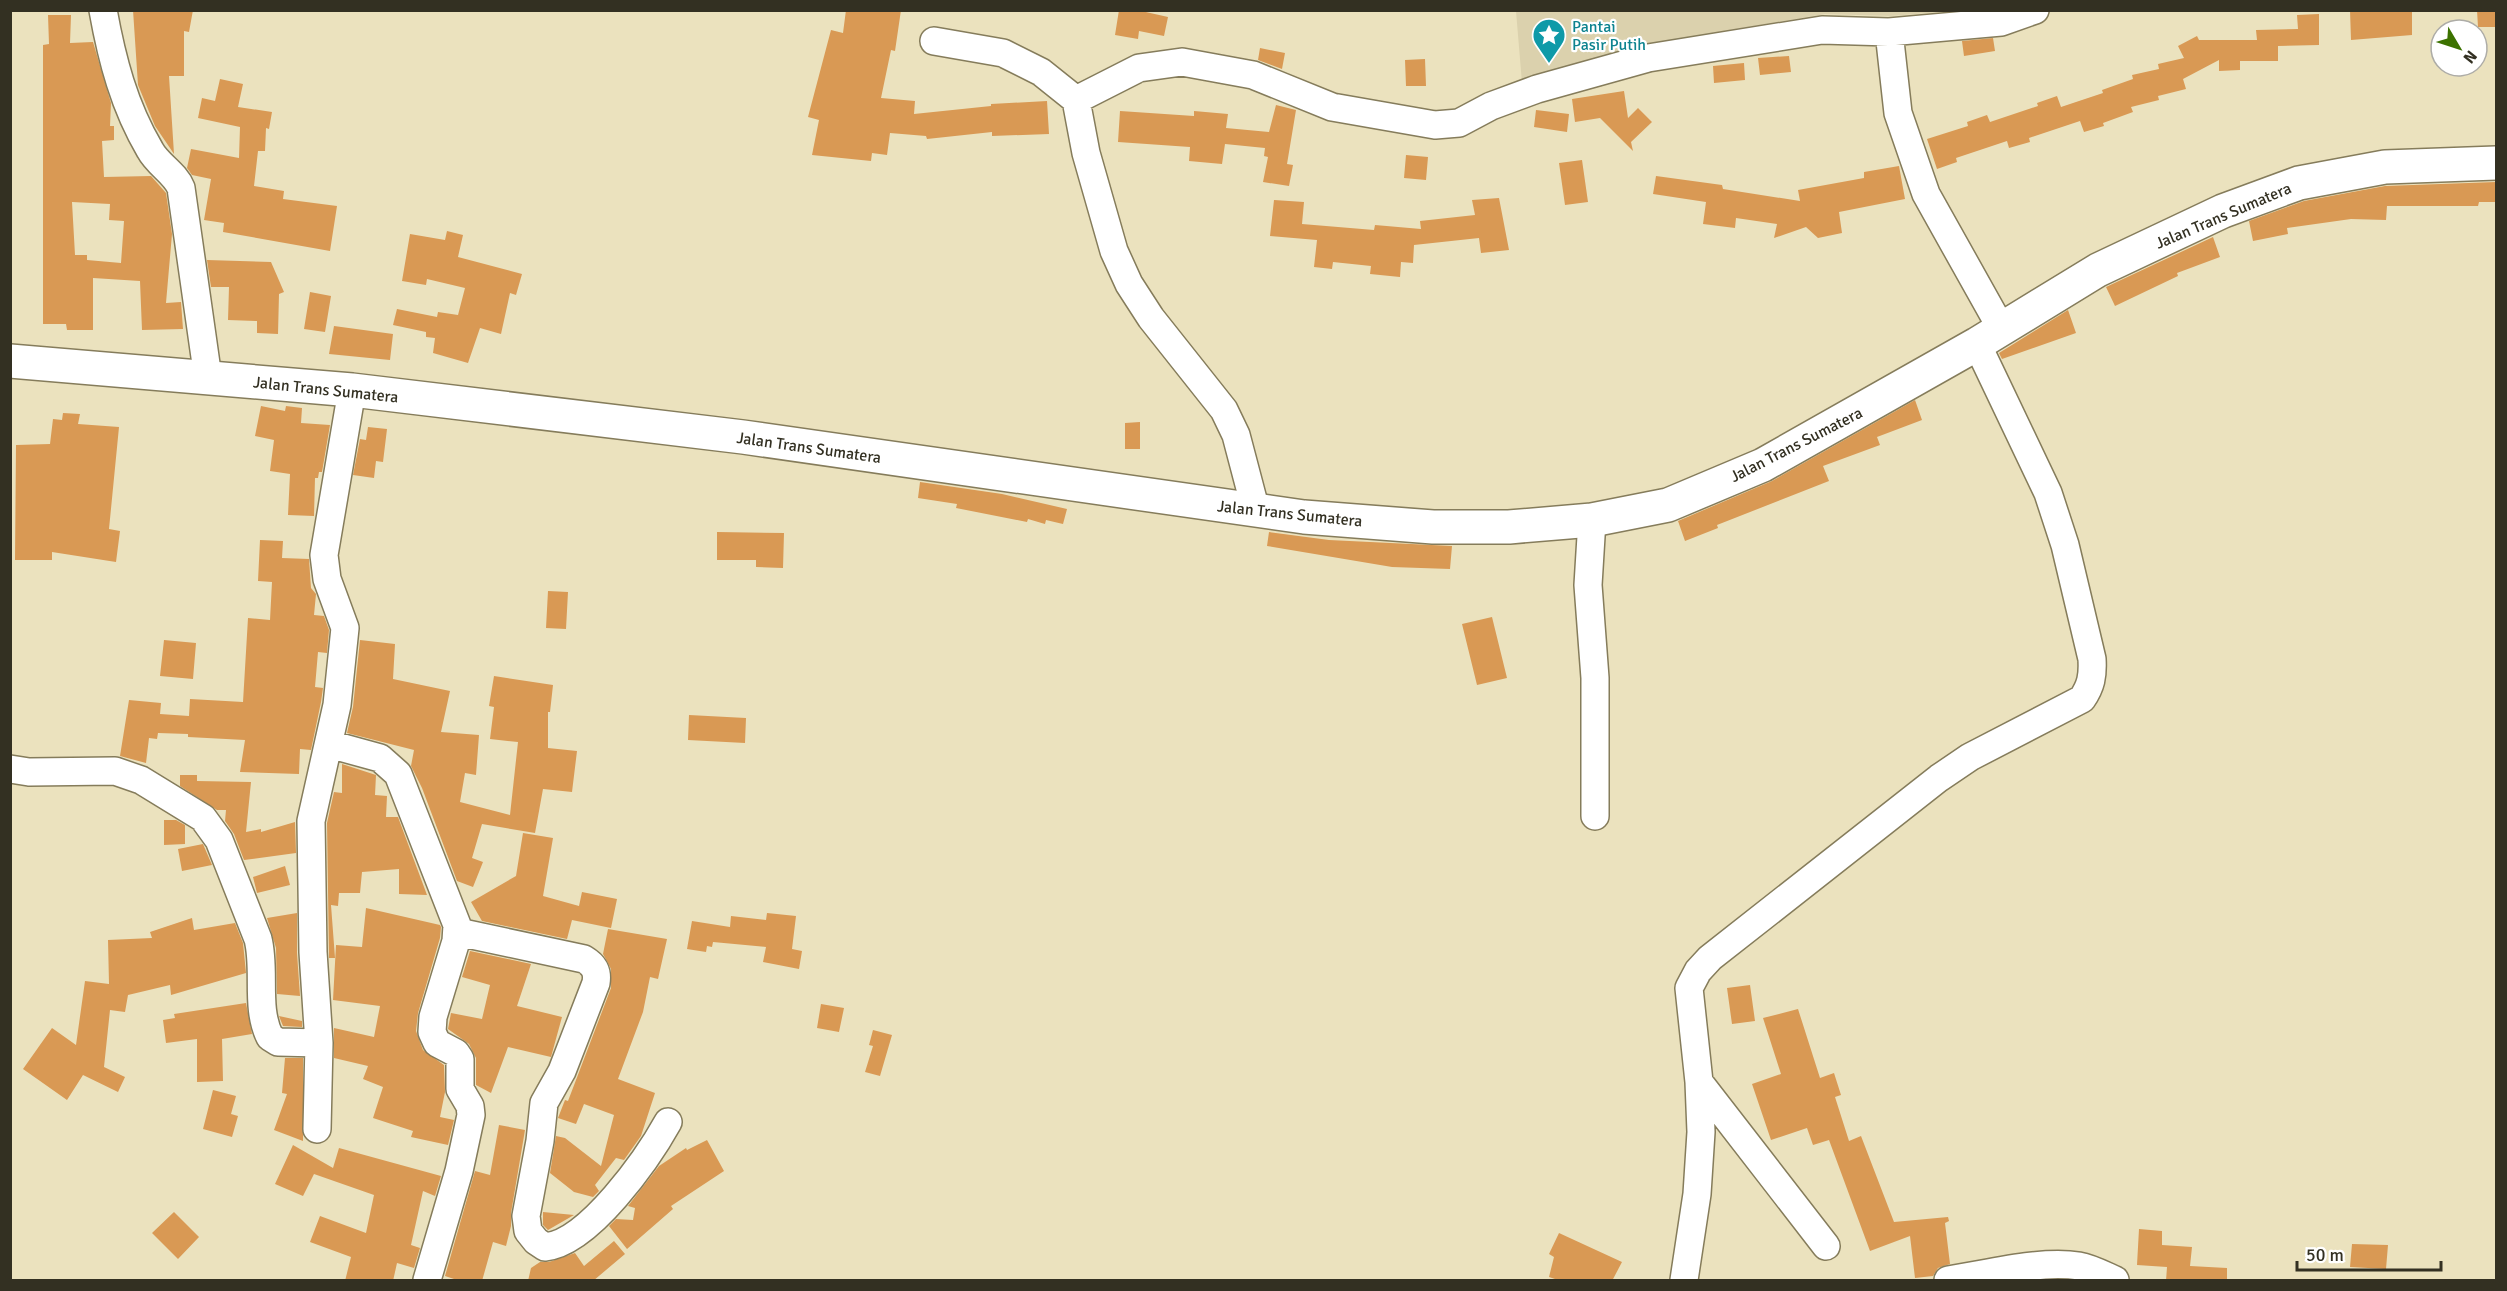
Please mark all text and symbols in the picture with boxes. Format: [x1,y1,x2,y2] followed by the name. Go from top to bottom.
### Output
[1531,17,1567,64] place icon: Pantai Pasir Putih
[1572,17,1646,55] place label: Pantai Pasir Putih
[2429,18,2489,78] north arrow
[2459,46,2481,67] text: N
[2152,178,2294,254] street label: Jalan Trans Sumatera
[252,372,399,408] street label: Jalan Trans Sumatera
[1727,403,1866,487] street label: Jalan Trans Sumatera
[735,428,882,468] street label: Jalan Trans Sumatera
[1216,496,1363,532] street label: Jalan Trans Sumatera
[2297,1234,2441,1272] scale bar
[2306,1244,2344,1266] text: 50 m

